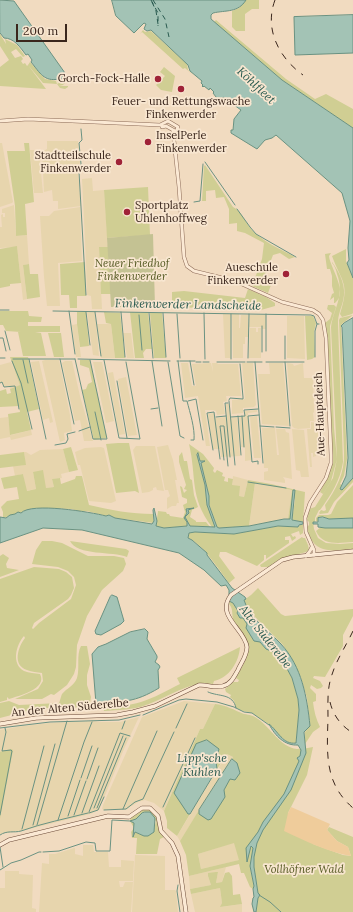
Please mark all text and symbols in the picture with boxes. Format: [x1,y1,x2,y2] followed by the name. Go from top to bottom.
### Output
[18,16,69,42] scale bar
[23,23,58,38] text: 200 m
[234,65,278,107] water label: Köhlfleet
[58,72,150,86] place label: Gorch-Fock-Halle
[153,74,163,84] marker: Gorch-Fock-Halle
[176,84,186,94] marker: Feuer- und Rettungswache Finkenwerder
[112,95,250,121] place label: Feuer- und Rettungswache Finkenwerder
[156,129,227,155] place label: InselPerle Finkenwerder
[143,137,153,147] marker: InselPerle Finkenwerder
[35,149,111,175] place label: Stadtteilschule Finkenwerder
[114,157,124,167] marker: Stadtteilschule Finkenwerder
[135,199,207,225] place label: Sportplatz Uhlenhoffweg
[122,207,132,217] marker: Sportplatz Uhlenhoffweg
[95,257,169,283] park label: Neuer Friedhof Finkenwerder
[207,261,278,287] place label: Aueschule Finkenwerder
[281,269,291,279] marker: Aueschule Finkenwerder
[115,297,261,313] water label: Finkenwerder Landscheide
[312,372,328,456] street label: Aue-Hauptdeich
[236,602,294,672] water label: Alte Süderelbe
[11,696,129,720] street label: An der Alten Süderelbe
[177,752,227,780] water label: Lipp'sche Kuhlen
[264,863,344,877] park label: Vollhöfner Wald

